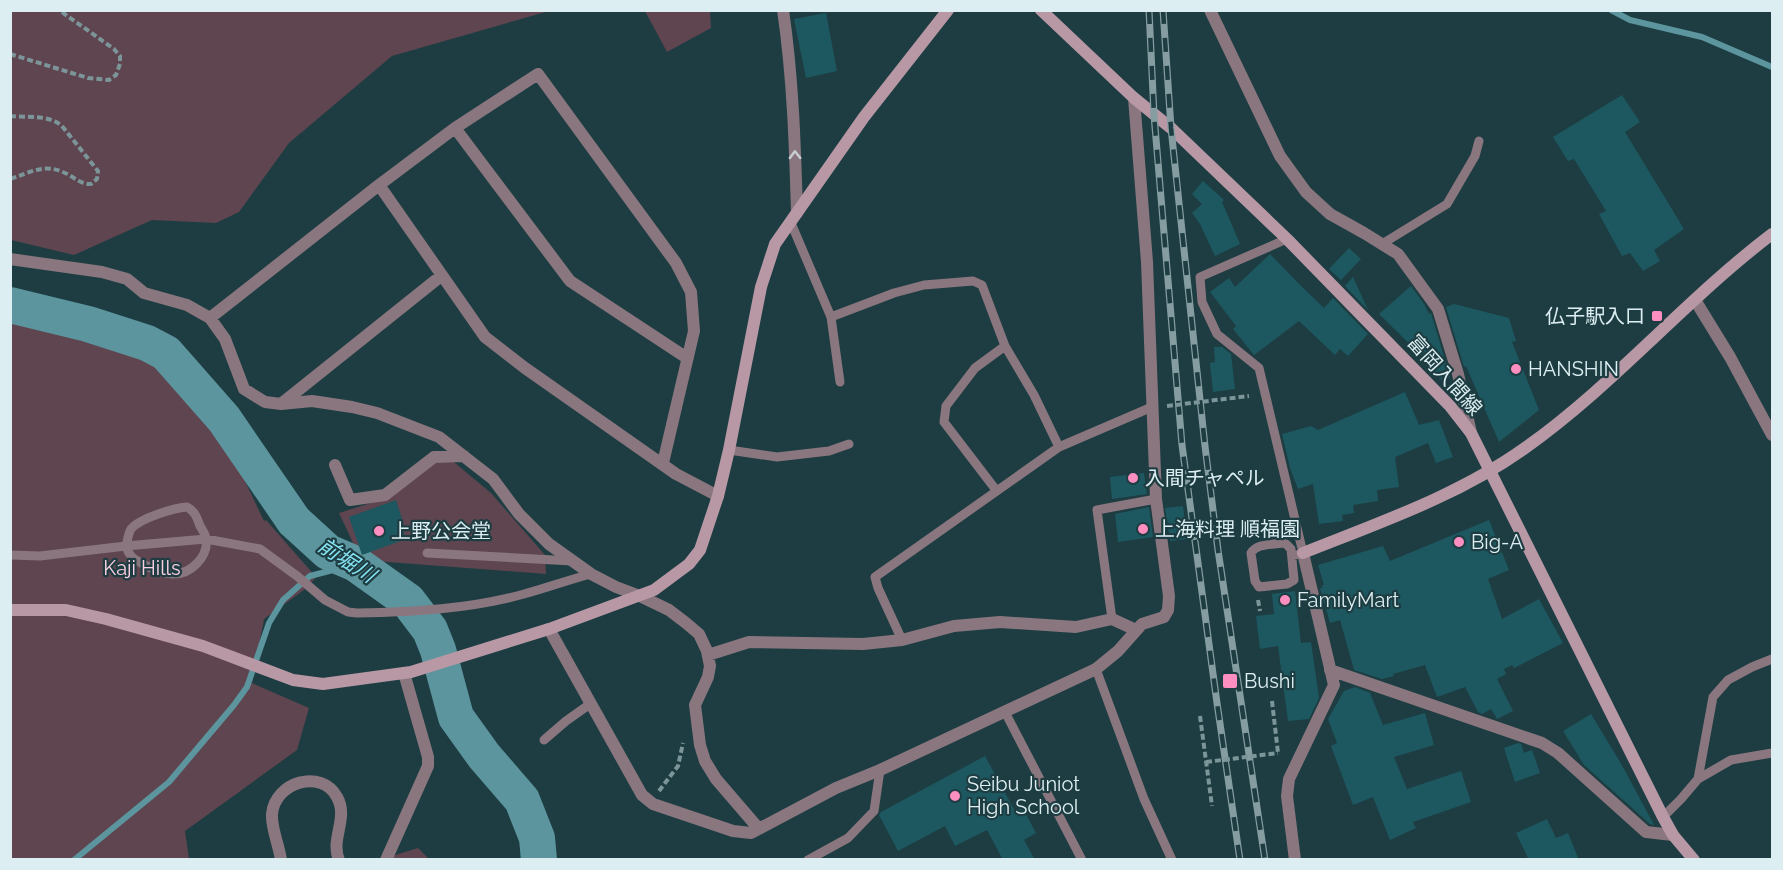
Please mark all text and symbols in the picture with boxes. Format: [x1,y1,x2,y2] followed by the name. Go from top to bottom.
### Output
[789,150,802,159] one-way arrow
[1545,304,1645,328] place label: 仏子駅入口
[1650,309,1664,323] marker: 仏子駅入口
[1403,330,1487,420] street label: 富岡入間線
[1528,357,1619,381] place label: HANSHIN
[1509,362,1523,376] marker: HANSHIN
[1145,466,1265,490] place label: 入間チャペル
[1126,471,1140,485] marker: 入間チャペル
[1155,517,1300,541] place label: 上海料理 順福園
[391,519,491,543] place label: 上野公会堂
[1136,522,1150,536] marker: 上海料理 順福園
[372,524,386,538] marker: 上野公会堂
[1471,530,1523,554] place label: Big-A
[314,532,382,589] water label: 前堀川
[1452,535,1466,549] marker: Big-A
[103,556,181,580] park label: Kaji Hills
[1297,588,1399,612] place label: FamilyMart
[1278,593,1292,607] marker: FamilyMart
[1244,669,1295,693] place label: Bushi
[1221,672,1239,690] marker: Bushi
[967,772,1080,819] place label: Seibu Juniot High School
[948,789,962,803] marker: Seibu Juniot High School

